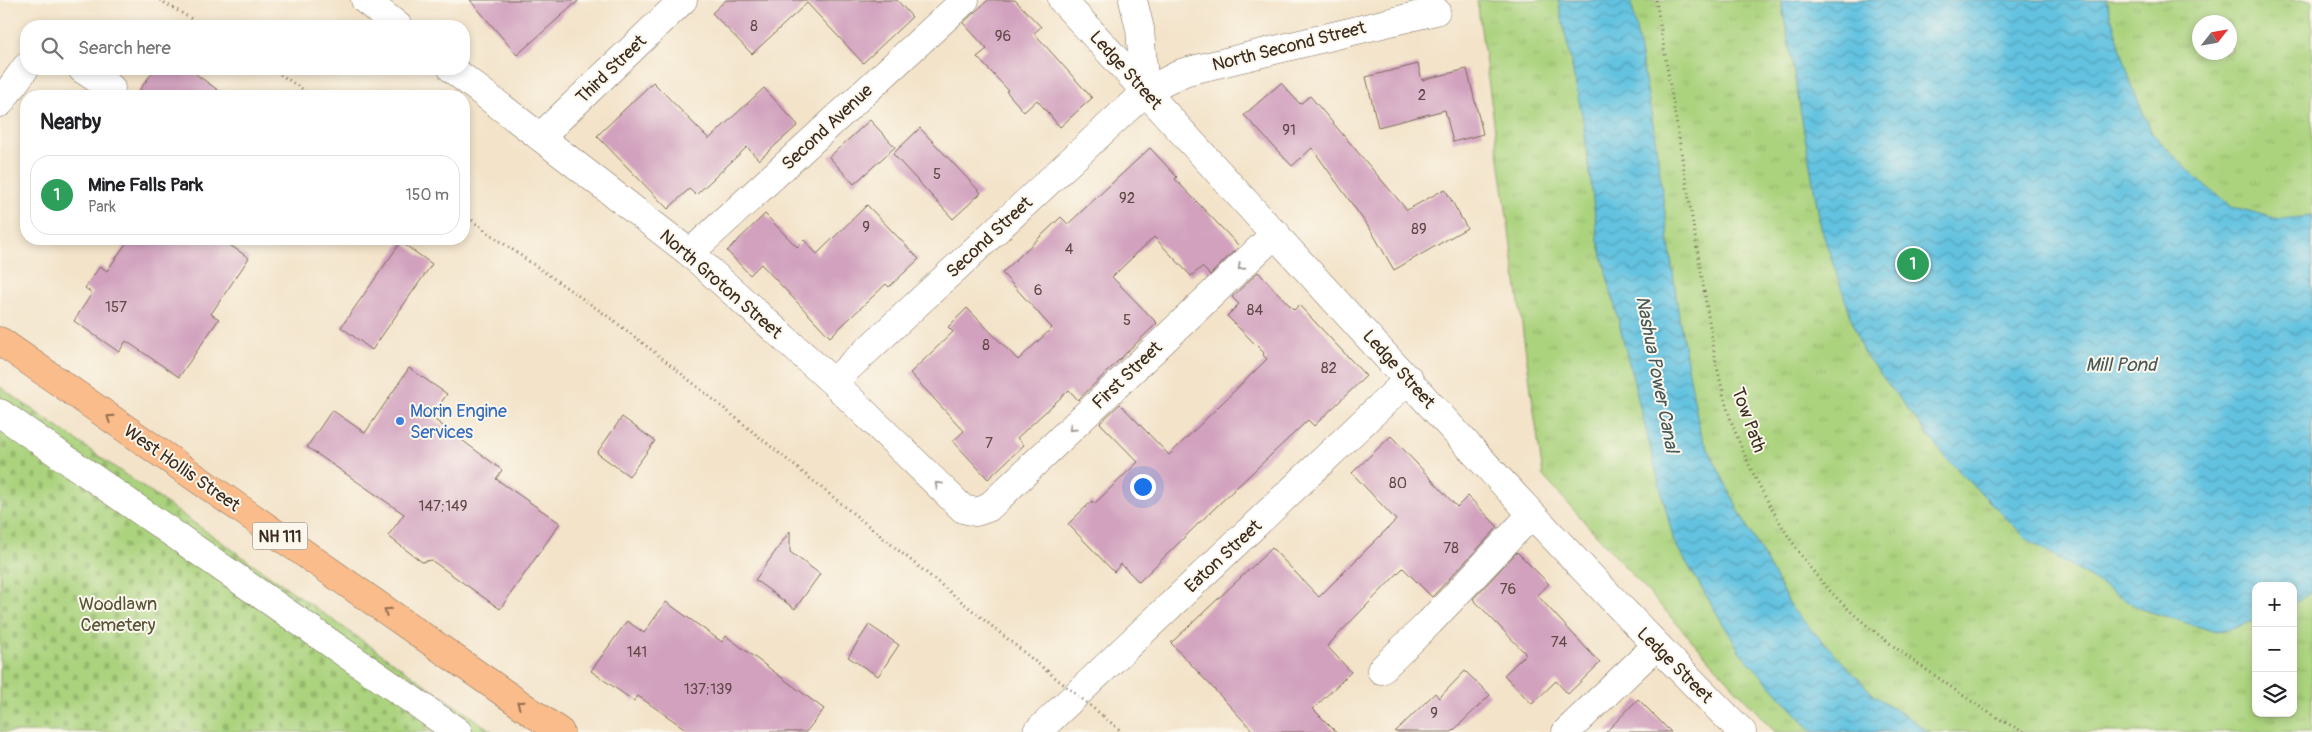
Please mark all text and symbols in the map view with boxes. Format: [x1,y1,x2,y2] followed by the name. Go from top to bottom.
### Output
[2192,15,2237,60] north arrow
[1210,16,1369,77] street label: North Second Street
[750,17,758,36] house number: 8
[20,20,470,75] search box
[1084,26,1168,115] street label: Ledge Street
[995,27,1011,46] house number: 96
[571,30,652,109] street label: Third Street
[38,34,66,62] icon: search
[78,36,171,60] text: Search here
[777,79,878,175] street label: Second Avenue
[1418,86,1426,105] house number: 2
[40,109,101,136] text: Nearby
[1282,121,1296,140] house number: 91
[933,165,941,184] house number: 5
[88,173,203,197] text: Mine Falls Park
[54,185,60,205] text: 1
[405,185,449,205] text: 150 m
[1119,189,1135,208] house number: 92
[941,191,1038,283] street label: Second Street
[88,197,116,217] text: Park
[862,218,870,237] house number: 9
[1411,220,1427,239] house number: 89
[655,225,787,344] street label: North Groton Street
[1065,240,1074,259] house number: 4
[1897,245,1929,283] pin: 1
[1237,261,1246,270] one-way arrow
[1034,281,1042,300] house number: 6
[1630,294,1684,457] water label: Nashua Power Canal
[105,298,127,317] house number: 157
[1247,301,1263,320] house number: 84
[1123,311,1131,330] house number: 5
[1357,325,1441,414] street label: Ledge Street
[982,336,990,355] house number: 8
[1088,336,1168,414] street label: First Street
[2086,353,2159,377] water label: Mill Pond
[1321,359,1337,378] house number: 82
[1726,385,1771,456] street label: Tow Path
[410,400,507,444] place label: Morin Engine Services
[107,415,116,424] one-way arrow
[394,415,406,427] marker: Morin Engine Services
[119,420,245,518] street label: West Hollis Street
[1069,422,1078,431] one-way arrow
[985,434,993,453] house number: 7
[1130,474,1156,500] your location
[1389,474,1407,493] house number: 80
[935,481,944,490] one-way arrow
[419,497,467,516] house number: 147;149
[1180,514,1267,598] street label: Eaton Street
[252,522,308,550] road number: NH 111
[1443,539,1459,558] house number: 78
[1500,580,1516,599] house number: 76
[2252,582,2297,717] map controls
[2252,582,2297,627] button: +
[79,593,157,637] park label: Woodlawn Cemetery
[383,608,393,617] one-way arrow
[1632,622,1718,709] street label: Ledge Street
[2252,627,2297,672] button: −
[1551,633,1568,652] house number: 74
[627,643,647,662] house number: 141
[2252,672,2297,717] button: layers
[684,680,732,699] house number: 137;139
[516,701,526,710] one-way arrow
[1430,704,1438,723] house number: 9

